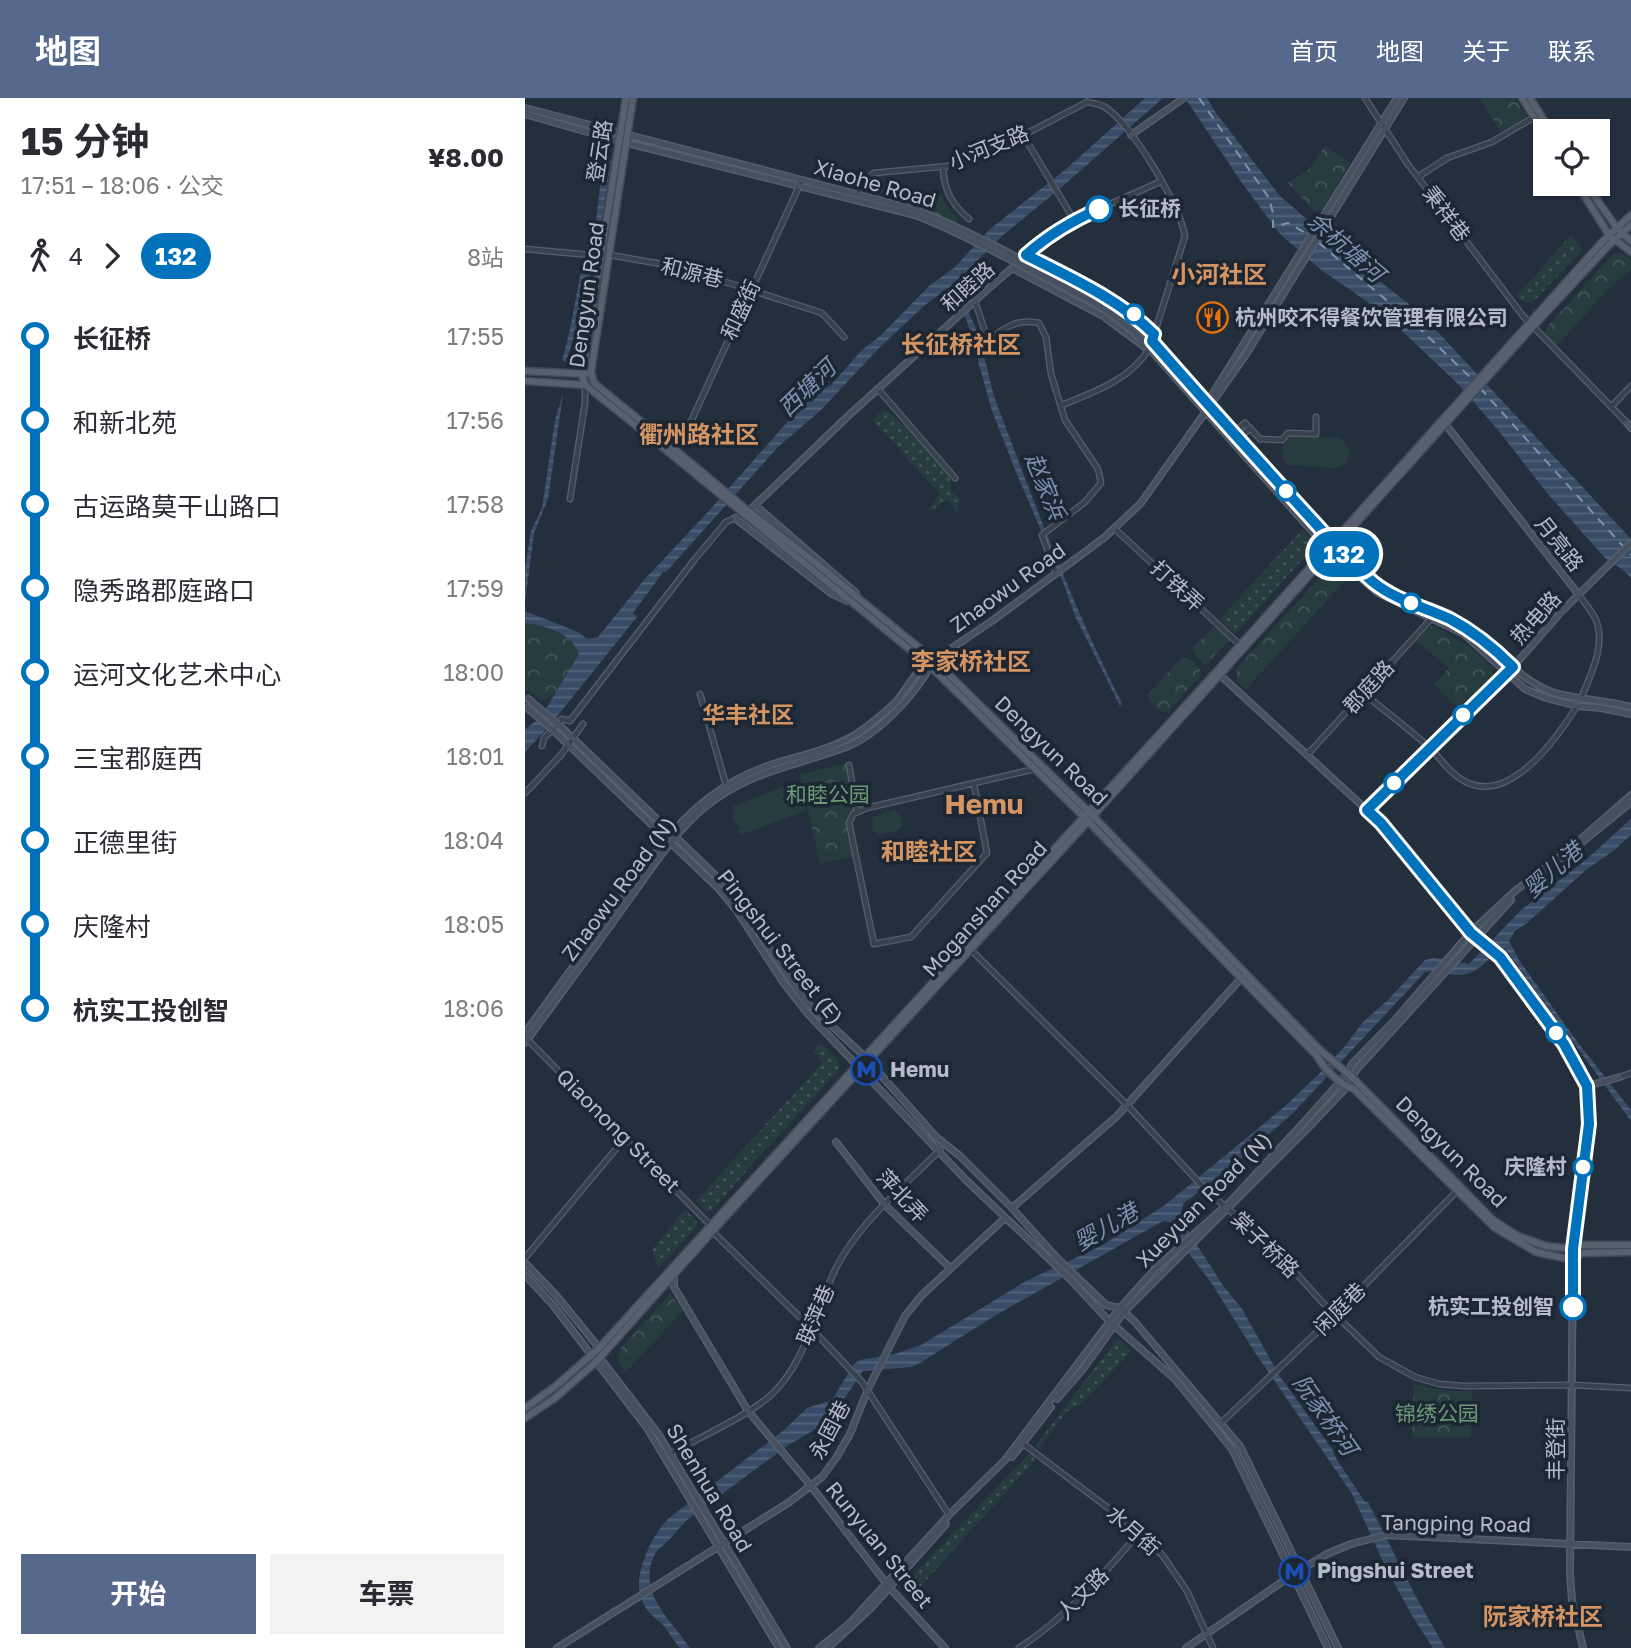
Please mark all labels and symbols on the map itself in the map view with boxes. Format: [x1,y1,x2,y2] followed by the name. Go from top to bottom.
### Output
[581,118,617,184] street label: 登云路
[945,119,1032,175] street label: 小河支路
[811,153,939,213] street label: Xiaohe Road
[1417,180,1476,246] street label: 秉祥巷
[1118,195,1181,221] place label: 长征桥
[1086,196,1112,222] marker: 长征桥
[1303,206,1394,290] water label: 余杭塘河
[563,220,609,369] street label: Dengyun Road
[659,252,726,292] street label: 和源巷
[935,256,999,317] street label: 和睦路
[1171,259,1267,288] district label: 小河社区
[715,276,765,344] street label: 和盛街
[1195,301,1229,335] restaurant icon: 杭州咬不得餐饮管理有限公司
[1124,304,1144,324] unlabelled marker
[1235,304,1508,330] place label: 杭州咬不得餐饮管理有限公司
[901,329,1021,358] district label: 长征桥社区
[772,350,844,421] water label: 西塘河
[639,419,759,448] district label: 衢州路社区
[1020,448,1073,525] water label: 赵家浜
[1276,481,1296,501] unlabelled marker
[1530,511,1589,576] street label: 月亮路
[1304,531,1384,577] line badge: 132
[945,537,1070,638] street label: Zhaowu Road
[1146,554,1210,616] street label: 打铁弄
[1505,585,1566,649] street label: 热电路
[1401,593,1421,613] unlabelled marker
[911,646,1031,675] district label: 李家桥社区
[1338,654,1399,718] street label: 郡庭路
[990,690,1114,811] street label: Dengyun Road
[702,700,794,728] district label: 华丰社区
[1453,705,1473,725] unlabelled marker
[1384,773,1404,793] unlabelled marker
[786,781,870,807] park label: 和睦公园
[945,787,1023,820] district label: Hemu
[556,811,681,965] street label: Zhaowu Road (N)
[1517,834,1590,902] water label: 婴儿港
[916,835,1052,982] street label: Moganshan Road
[881,836,977,865] district label: 和睦社区
[712,864,849,1029] street label: Pingshui Street (E)
[1546,1023,1566,1043] unlabelled marker
[850,1053,884,1087] metro station icon: Hemu
[890,1056,949,1082] place label: Hemu
[551,1063,686,1198] street label: Qiaonong Street
[1391,1090,1513,1212] street label: Dengyun Road
[1130,1126,1276,1272] street label: Xueyuan Road (N)
[1504,1153,1567,1179] place label: 庆隆村
[1573,1157,1593,1177] marker: 庆隆村
[872,1163,934,1227] street label: 萍北弄
[1069,1195,1145,1256] water label: 婴儿港
[1226,1206,1305,1283] street label: 棠子桥路
[1308,1277,1371,1340] street label: 闲庭巷
[791,1281,839,1349] street label: 联萍巷
[1428,1293,1554,1319] place label: 杭实工投创智
[1560,1294,1586,1320] marker: 杭实工投创智
[1288,1369,1366,1463] water label: 阮家桥河
[803,1396,855,1463] street label: 永固巷
[1395,1400,1479,1426] park label: 锦绣公园
[661,1418,759,1557] street label: Shenhua Road
[1542,1418,1568,1481] street label: 丰登街
[821,1476,939,1613] street label: Runyuan Street
[1101,1500,1166,1561] street label: 水月街
[1381,1509,1531,1537] street label: Tangping Road
[1277,1554,1311,1588] metro station icon: Pingshui Street
[1317,1557,1474,1583] place label: Pingshui Street
[1051,1562,1114,1625] street label: 人文路
[1483,1601,1603,1630] district label: 阮家桥社区

